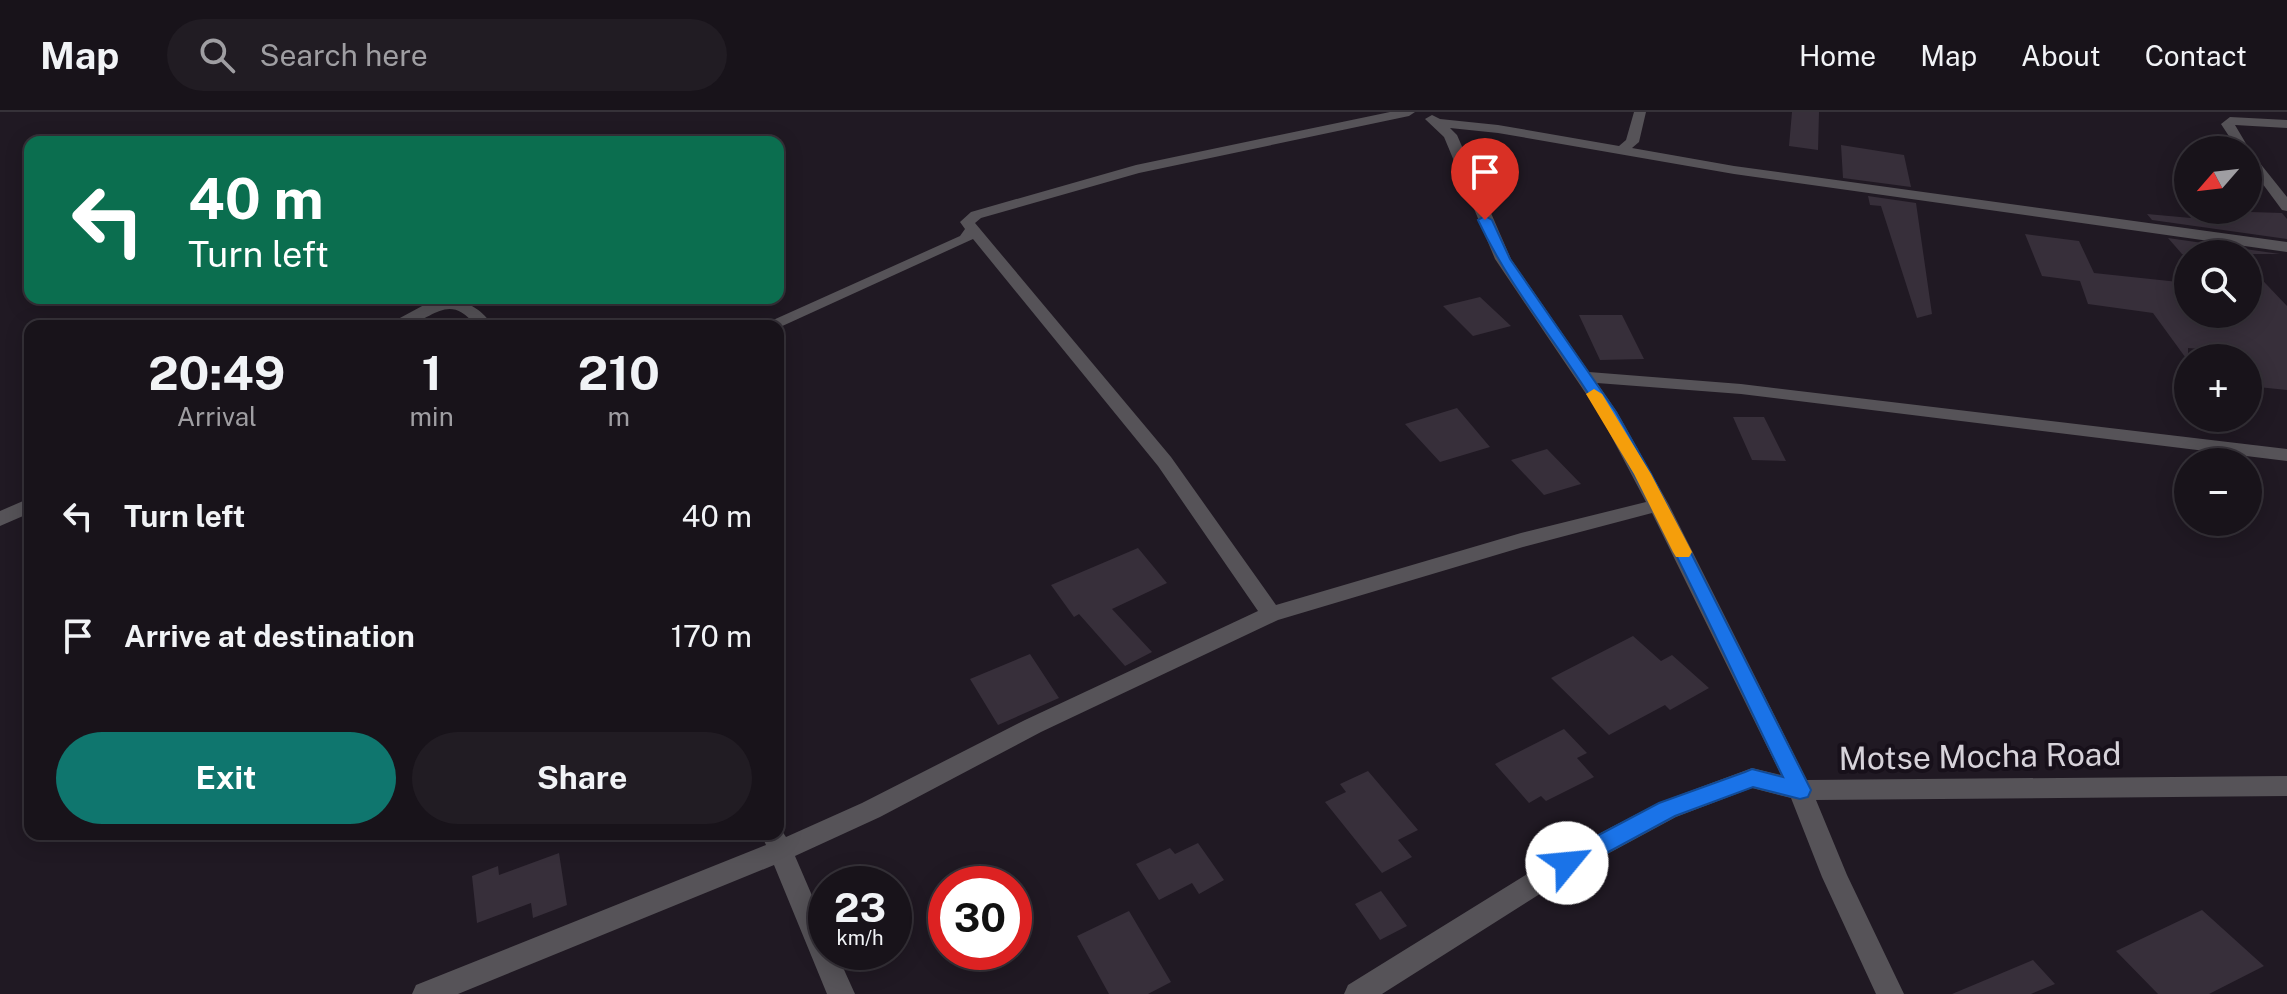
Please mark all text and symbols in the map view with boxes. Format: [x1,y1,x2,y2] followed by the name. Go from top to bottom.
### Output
[167,19,727,91] search box
[40,33,119,78] text: Map
[195,33,239,77] icon: search
[259,37,428,73] text: Search here
[1799,39,1876,72] text: Home
[1920,39,1977,72] text: Map
[2021,39,2101,72] text: About
[2145,39,2247,72] text: Contact
[2174,136,2262,224] north arrow
[2174,136,2262,536] map controls
[1451,138,1519,220] pin
[1463,150,1507,194] icon: arrive
[188,166,324,232] text: 40 m
[56,168,160,272] icon: left
[188,233,329,275] text: Turn left
[2174,240,2262,328] button: search
[148,344,285,401] text: 20:49
[421,344,442,401] text: 1
[578,344,660,401] text: 210
[2174,344,2262,432] button: +
[177,401,257,432] text: Arrival
[410,401,454,432] text: min
[608,401,630,432] text: m
[2174,448,2262,536] button: −
[56,494,100,538] icon: left
[124,498,245,534] text: Turn left
[682,498,752,534] text: 40 m
[56,614,100,658] icon: arrive
[124,618,415,654] text: Arrive at destination
[671,618,752,654] text: 170 m
[56,732,396,824] button: Exit
[412,732,752,824] button: Share
[1838,735,2122,777] street label: Motse Mocha Road
[1525,821,1609,905] position arrow
[928,866,1032,970] speed limit sign: 30
[834,884,886,931] text: 23
[836,926,884,950] text: km/h

